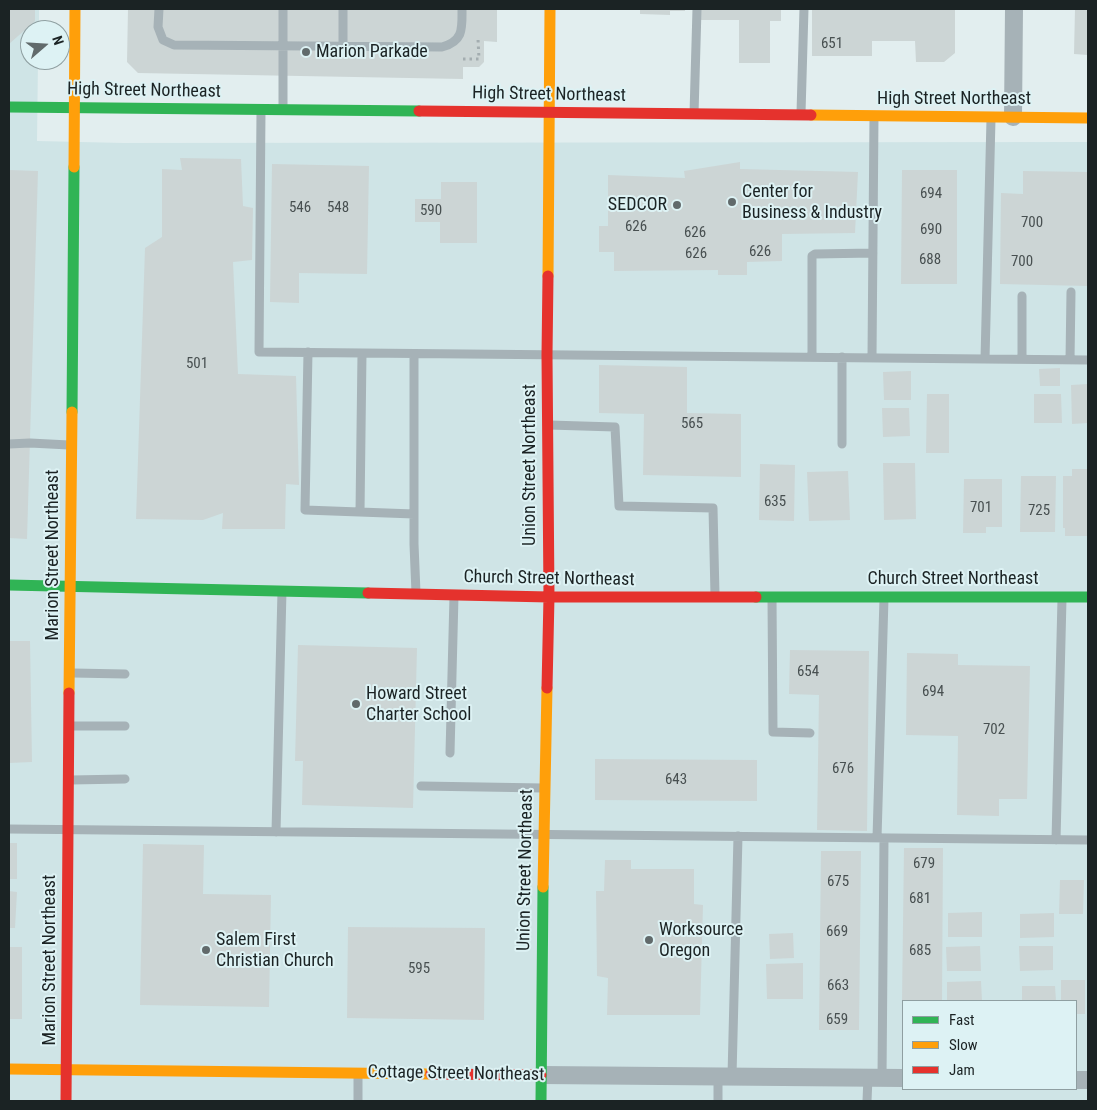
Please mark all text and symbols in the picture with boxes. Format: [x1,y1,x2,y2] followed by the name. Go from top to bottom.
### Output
[20,20,70,70] north arrow
[49,34,67,47] text: N
[821,35,843,53] house number: 651
[316,41,428,63] place label: Marion Parkade
[300,46,312,58] marker: Marion Parkade
[67,79,221,103] street label: High Street Northeast
[472,83,626,107] street label: High Street Northeast
[877,88,1031,110] street label: High Street Northeast
[742,181,882,223] place label: Center for Business & Industry
[920,185,942,203] house number: 694
[608,194,667,216] place label: SEDCOR
[726,196,738,208] marker: Center for Business & Industry
[289,199,311,217] house number: 546
[327,199,349,217] house number: 548
[671,199,683,211] marker: SEDCOR
[420,202,442,220] house number: 590
[1021,214,1043,232] house number: 700
[625,218,647,236] house number: 626
[920,221,942,239] house number: 690
[684,224,706,242] house number: 626
[749,243,771,261] house number: 626
[685,245,707,263] house number: 626
[919,251,941,269] house number: 688
[1011,253,1033,271] house number: 700
[186,355,208,373] house number: 501
[519,384,541,546] street label: Union Street Northeast
[681,415,703,433] house number: 565
[42,470,64,640] street label: Marion Street Northeast
[764,493,786,511] house number: 635
[970,499,992,517] house number: 701
[1028,502,1050,520] house number: 725
[463,567,635,591] street label: Church Street Northeast
[867,568,1039,590] street label: Church Street Northeast
[797,663,819,681] house number: 654
[366,683,471,726] place label: Howard Street Charter School
[922,683,944,701] house number: 694
[350,698,362,710] marker: Howard Street Charter School
[983,721,1005,739] house number: 702
[832,760,854,778] house number: 676
[665,771,687,789] house number: 643
[514,789,538,951] street label: Union Street Northeast
[913,855,935,873] house number: 679
[827,873,849,891] house number: 675
[39,875,61,1045] street label: Marion Street Northeast
[909,890,931,908] house number: 681
[659,919,743,962] place label: Worksource Oregon
[826,923,848,941] house number: 669
[216,929,334,972] place label: Salem First Christian Church
[643,934,655,946] marker: Worksource Oregon
[909,942,931,960] house number: 685
[200,944,212,956] marker: Salem First Christian Church
[408,960,430,978] house number: 595
[827,977,849,995] house number: 663
[902,1000,1077,1090] legend
[826,1011,848,1029] house number: 659
[949,1011,974,1029] text: Fast
[949,1036,978,1054] text: Slow
[949,1061,975,1079] text: Jam
[367,1062,545,1086] street label: Cottage Street Northeast

